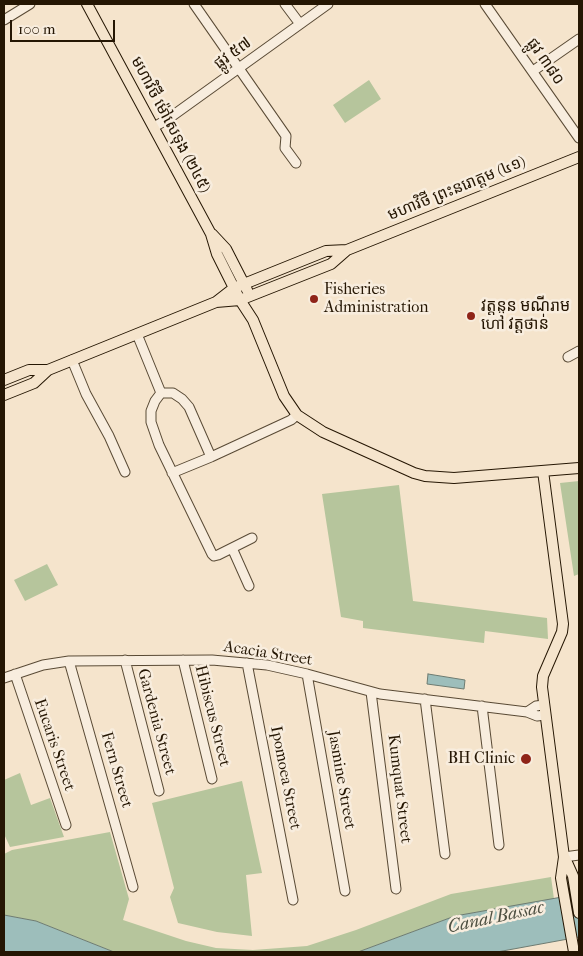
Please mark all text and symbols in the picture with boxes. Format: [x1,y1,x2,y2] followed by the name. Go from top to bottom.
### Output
[12,10,118,42] scale bar
[18,20,56,38] text: 100 m
[211,34,255,74] street label: ផ្លូវ ៥៧
[522,35,568,89] street label: ផ្លូវ ៣៨០
[126,54,214,196] street label: មហាវិថី ម៉ៅសេទុង (២៤៥)
[385,153,529,225] street label: មហាវិថី ព្រះនរោត្តម (៤១)
[324,280,429,318] place label: Fisheries Administration
[308,293,320,305] marker: Fisheries Administration
[481,297,570,335] place label: វត្តនួន មណីរាម ហៅ វត្តថាន់
[465,310,477,322] marker: វត្តនួន មណីរាម ហៅ វត្តថាន់
[222,638,314,670] street label: Acacia Street
[190,663,234,769] street label: Hibiscus Street
[133,667,179,777] street label: Gardenia Street
[29,696,79,794] street label: Eucaris Street
[266,725,304,831] street label: Ipomoea Street
[323,729,359,831] street label: Jasmine Street
[96,730,136,810] street label: Fern Street
[383,733,415,845] street label: Kumquat Street
[448,749,515,769] place label: BH Clinic
[519,752,533,766] marker: BH Clinic
[446,897,546,939] water label: Canal Bassac

